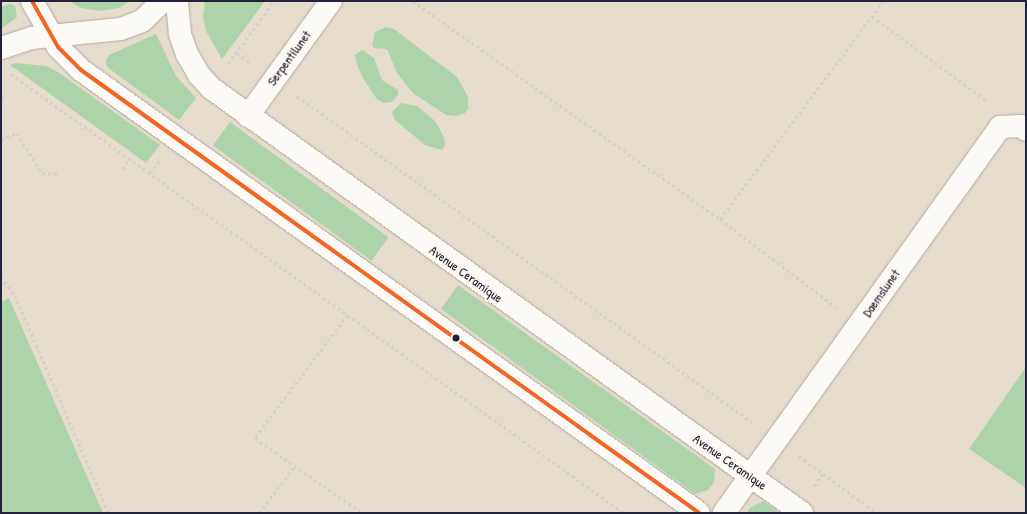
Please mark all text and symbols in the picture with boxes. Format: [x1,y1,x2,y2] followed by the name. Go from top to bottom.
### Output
[264,27,314,89] street label: Serpentilunet
[426,242,506,306] street label: Avenue Ceramique
[859,266,903,320] street label: Daemslunet
[451,333,461,343] unlabelled marker
[690,431,770,493] street label: Avenue Ceramique

